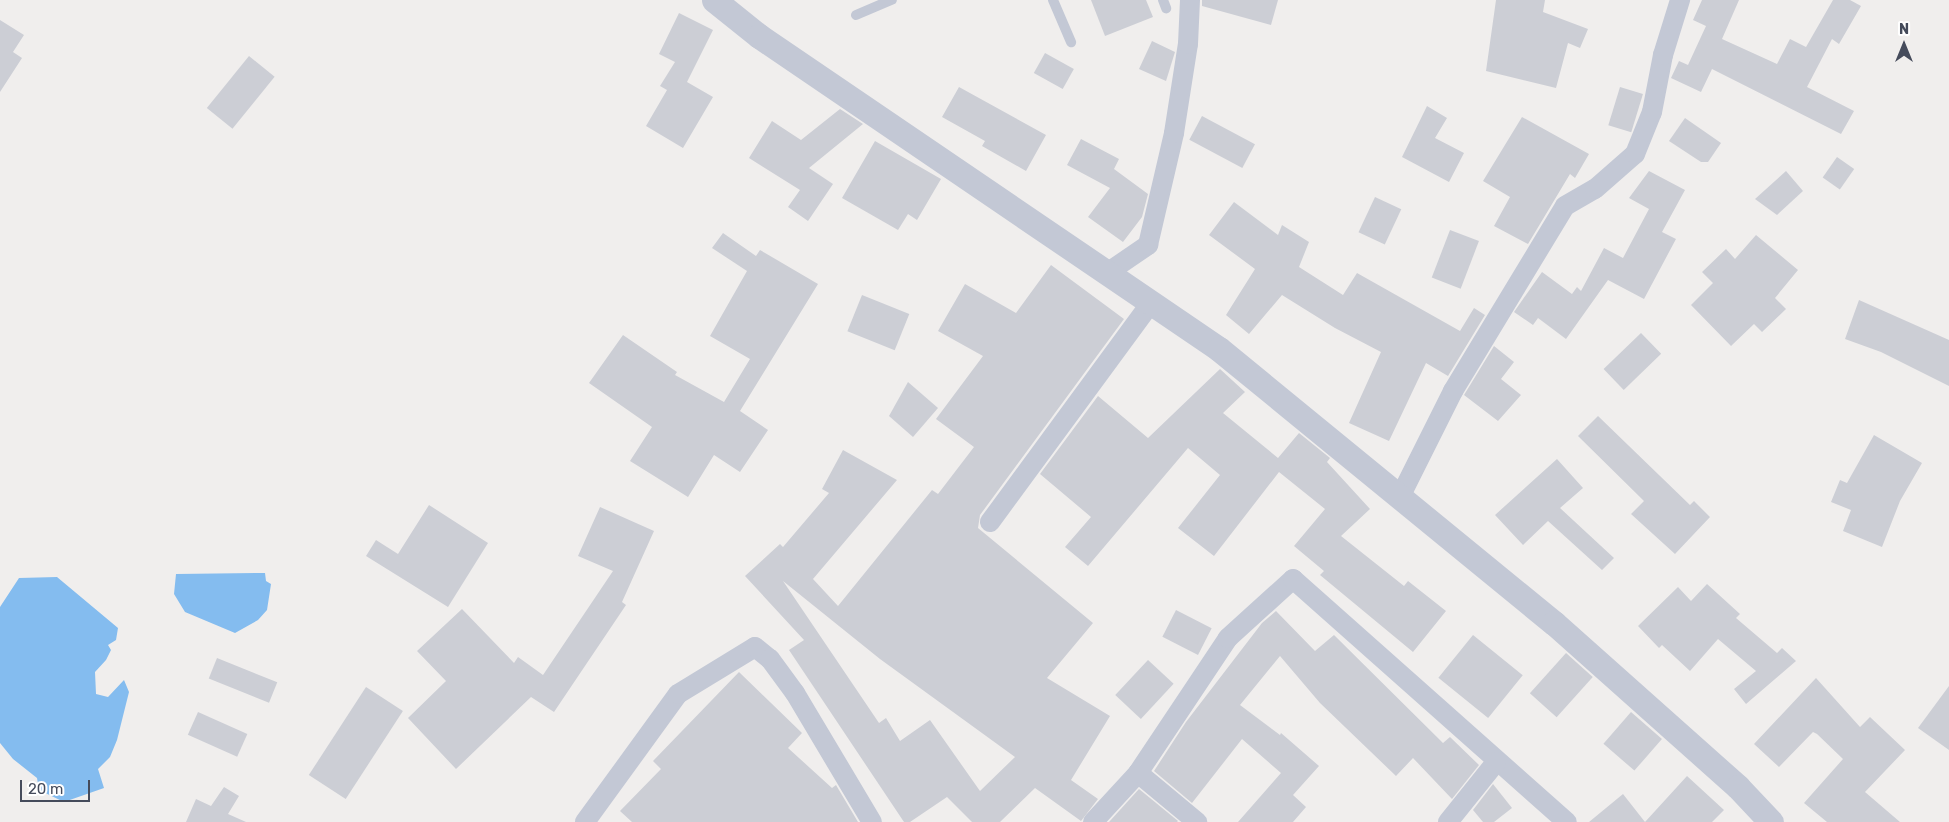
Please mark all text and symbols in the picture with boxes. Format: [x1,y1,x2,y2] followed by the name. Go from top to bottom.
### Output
[1879,20,1929,70] north arrow
[1899,21,1909,38] text: N
[22,770,92,802] scale bar
[28,780,63,798] text: 20 m

